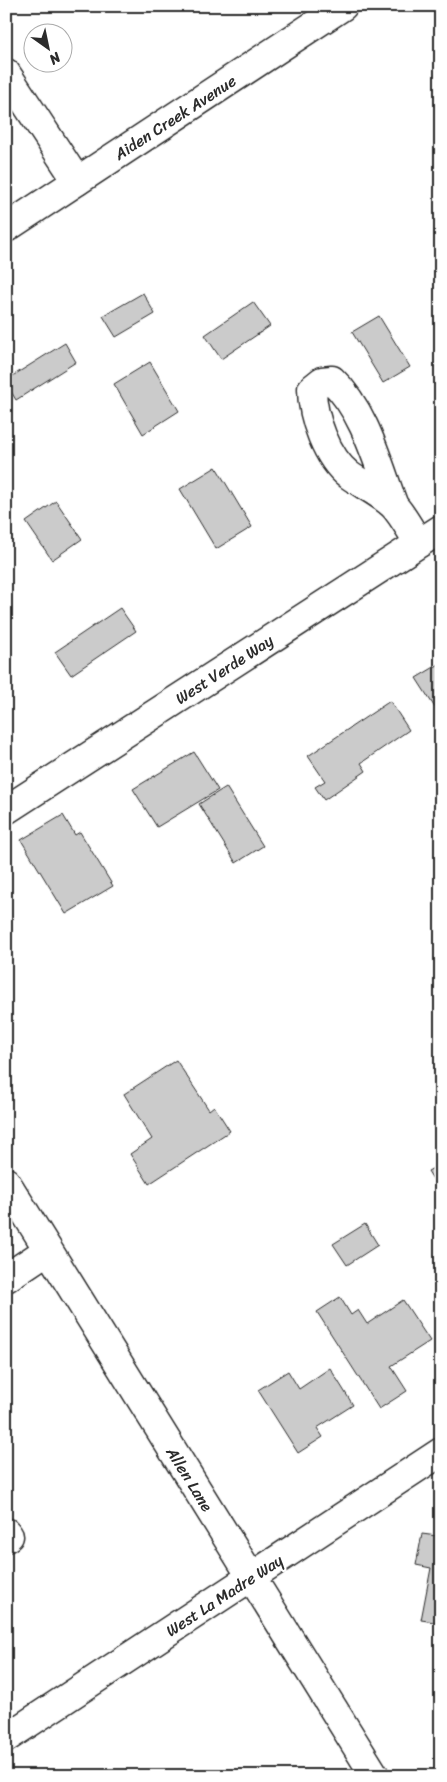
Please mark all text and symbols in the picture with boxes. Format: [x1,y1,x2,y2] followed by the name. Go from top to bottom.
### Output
[22,22,72,72] north arrow
[44,45,67,72] text: N
[107,67,242,169] street label: Aiden Creek Avenue
[169,626,280,712] street label: West Verde Way
[158,1440,221,1518] street label: Allen Lane
[160,1546,290,1644] street label: West La Madre Way

